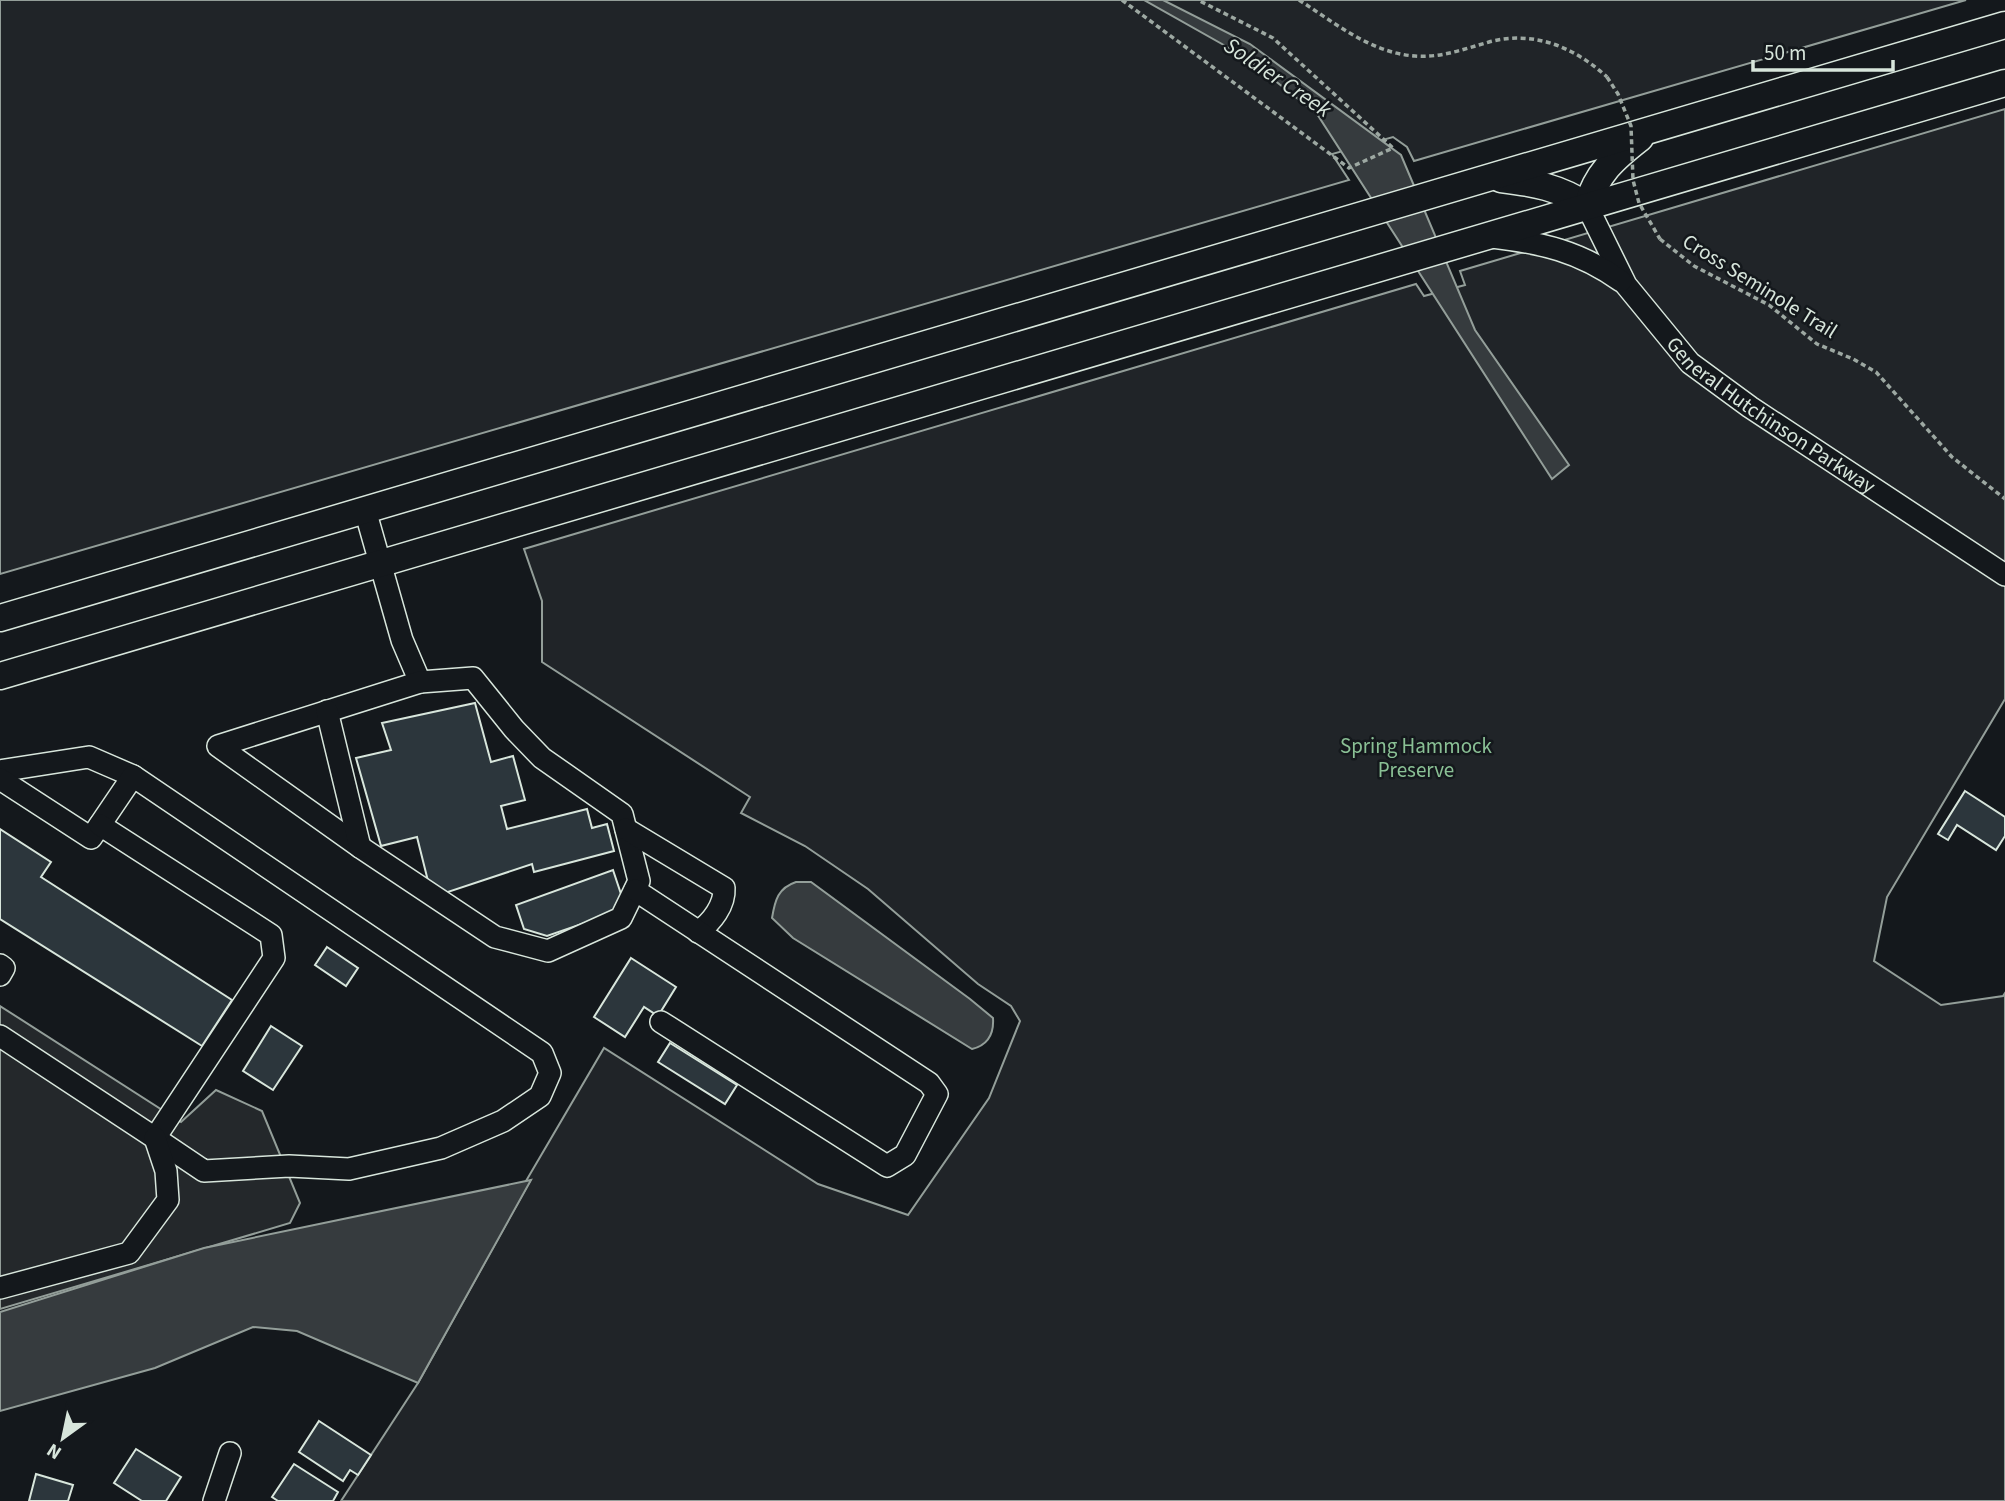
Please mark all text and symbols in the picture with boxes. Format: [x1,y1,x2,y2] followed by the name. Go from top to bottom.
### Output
[1753,28,1893,72] scale bar
[1217,29,1339,126] water label: Soldier Creek
[1764,38,1806,68] text: 50 m
[1677,226,1843,346] street label: Cross Seminole Trail
[1659,330,1882,501] street label: General Hutchinson Parkway
[1340,731,1493,785] park label: Spring Hammock Preserve
[28,1403,98,1473] north arrow
[42,1436,67,1466] text: N

